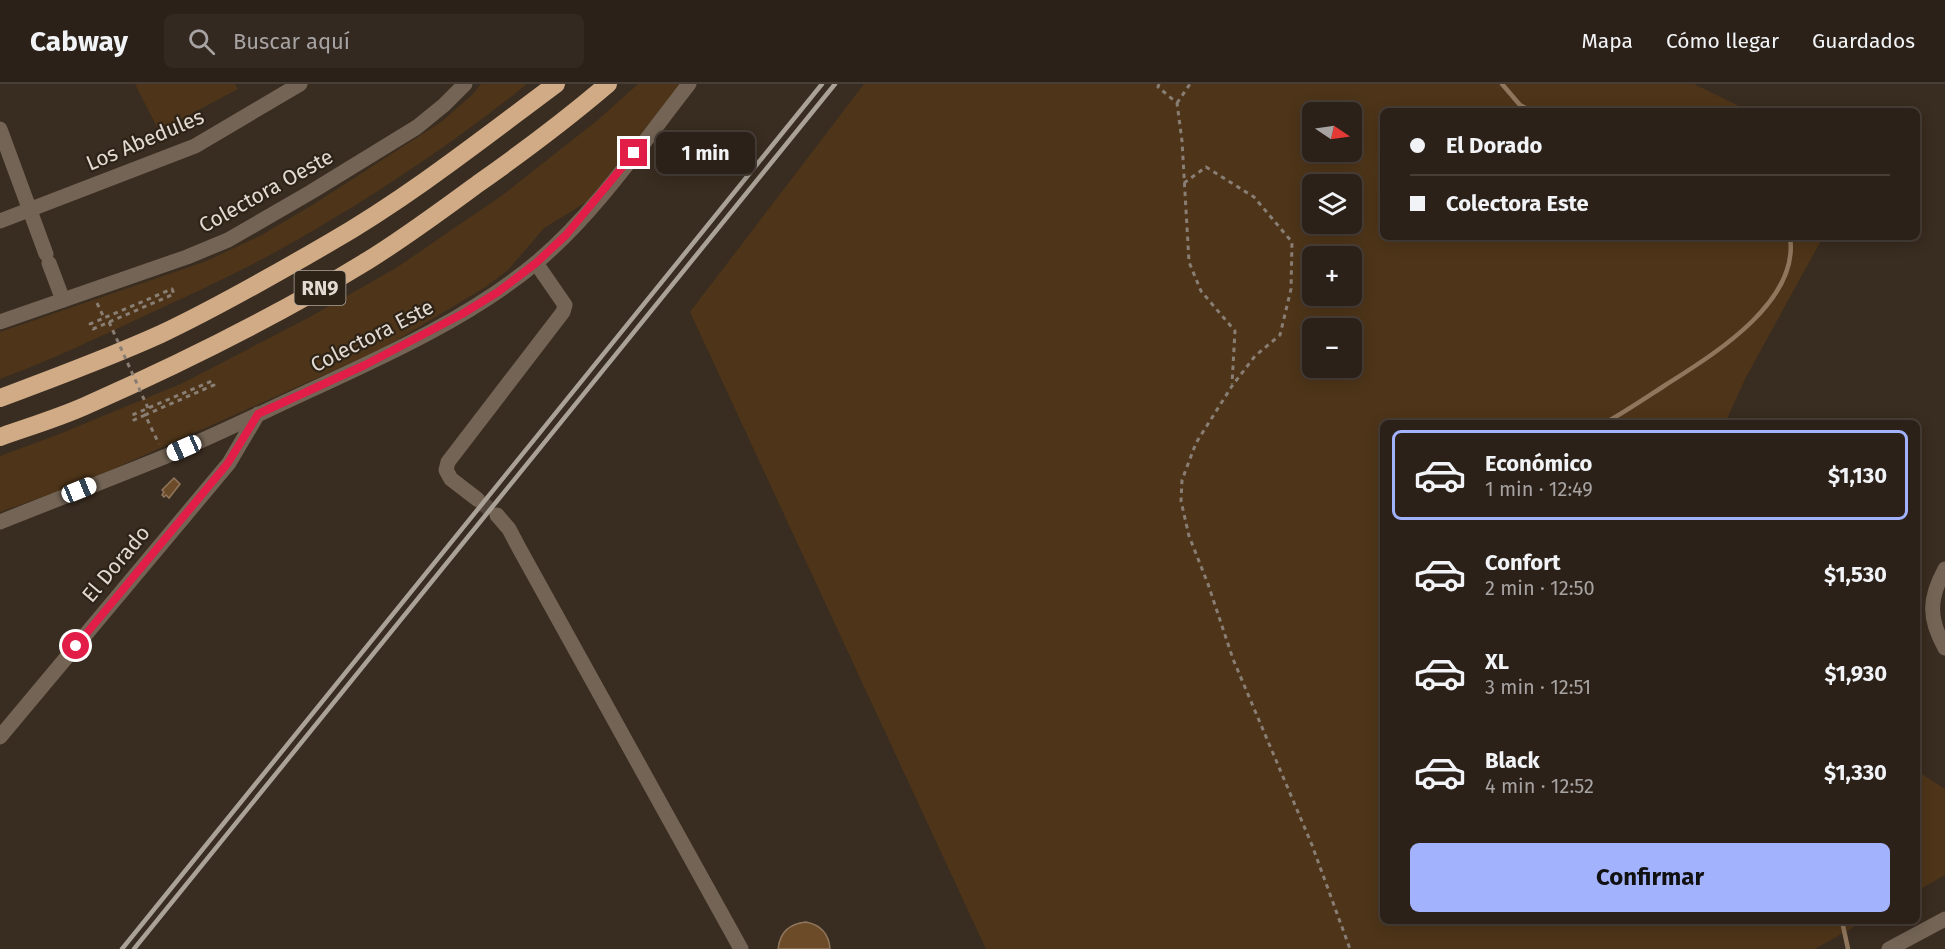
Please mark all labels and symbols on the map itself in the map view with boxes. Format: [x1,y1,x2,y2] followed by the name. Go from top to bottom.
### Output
[1302,102,1362,162] north arrow
[82,103,208,177] street label: Los Abedules
[655,132,754,174] callout: 1 min
[620,139,647,166] route end
[194,143,338,239] street label: Colectora Oeste
[294,271,346,305] road number: RN9
[306,294,438,378] street label: Colectora Este
[164,432,204,464] car
[59,475,99,505] car
[76,520,156,608] street label: El Dorado
[62,632,89,659] route start

